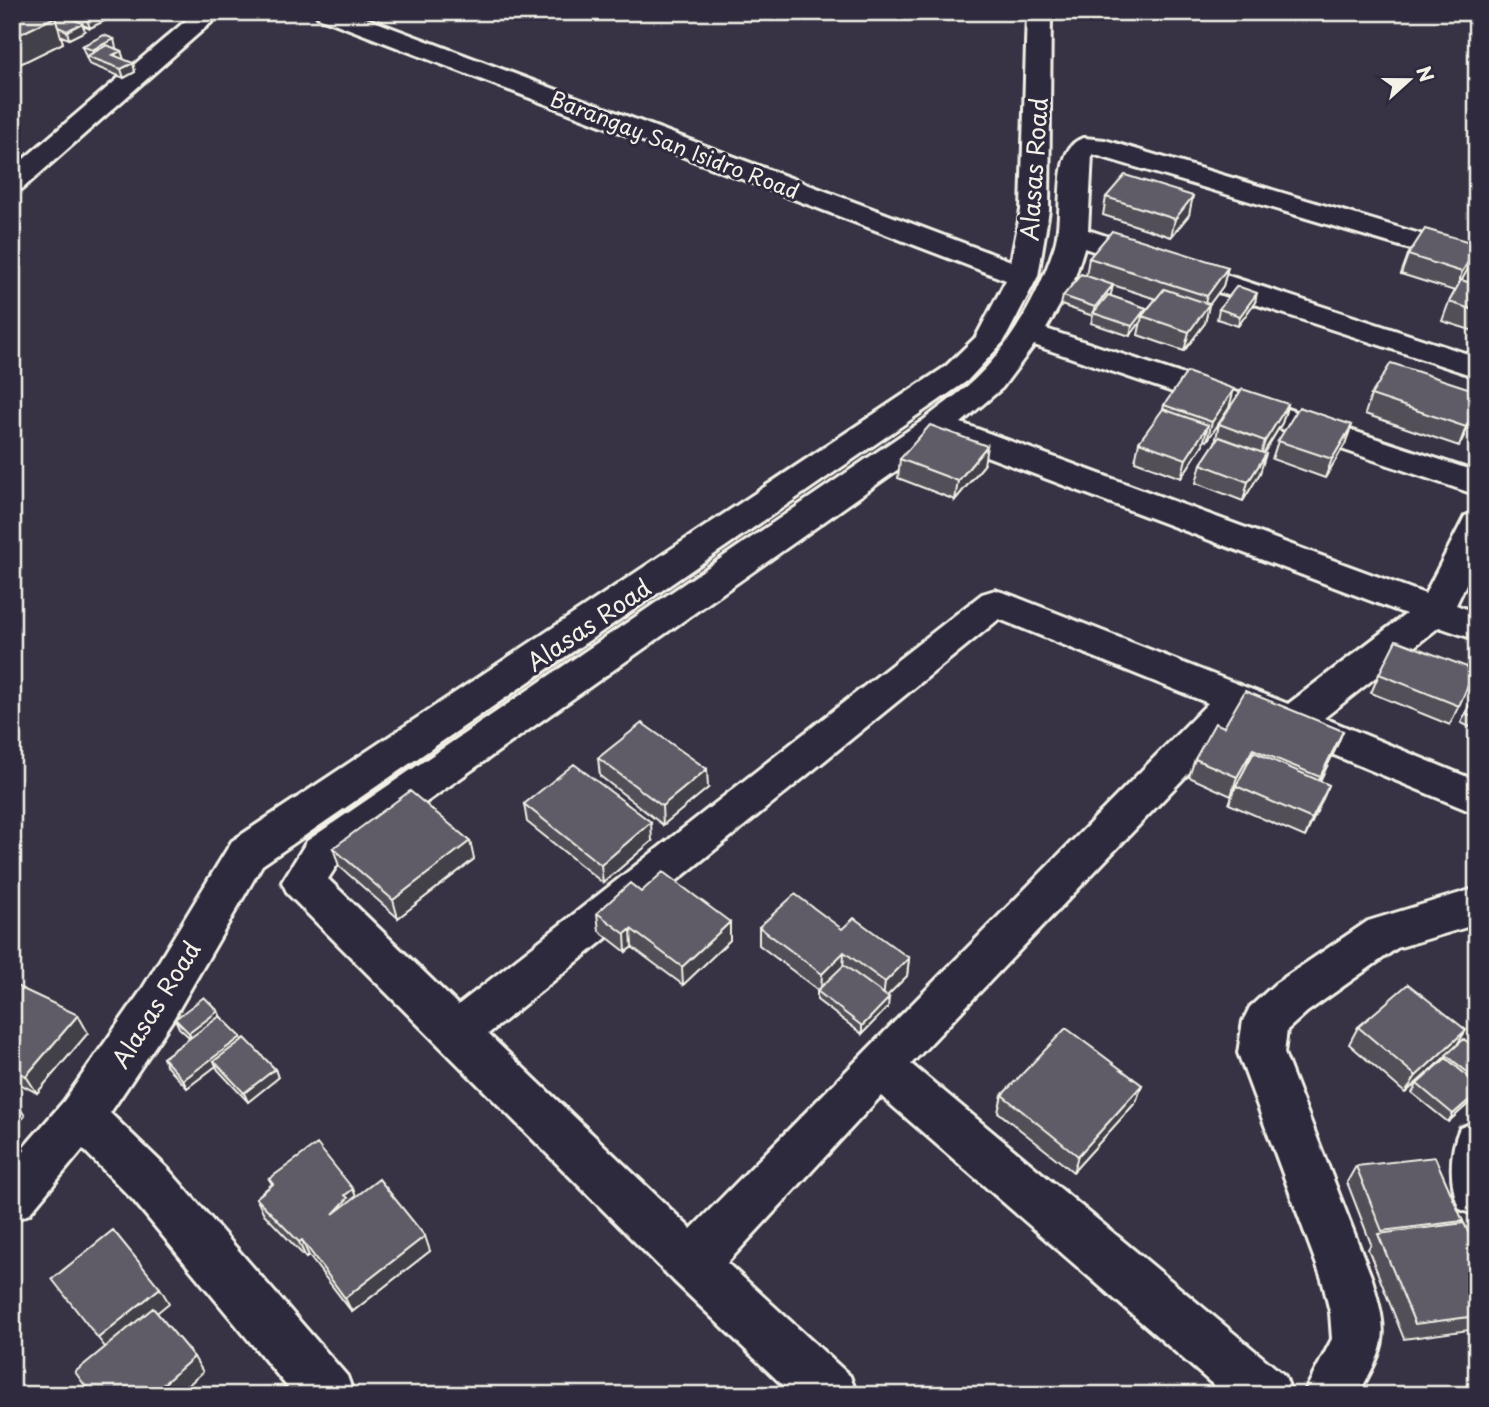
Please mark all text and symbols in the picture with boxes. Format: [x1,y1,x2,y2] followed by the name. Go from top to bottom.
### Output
[1374,46,1444,116] north arrow
[1410,62,1442,86] text: N
[546,82,804,206] street label: Barangay San Isidro Road
[1010,96,1056,242] street label: Alasas Road
[518,569,658,679] street label: Alasas Road
[102,933,208,1075] street label: Alasas Road

